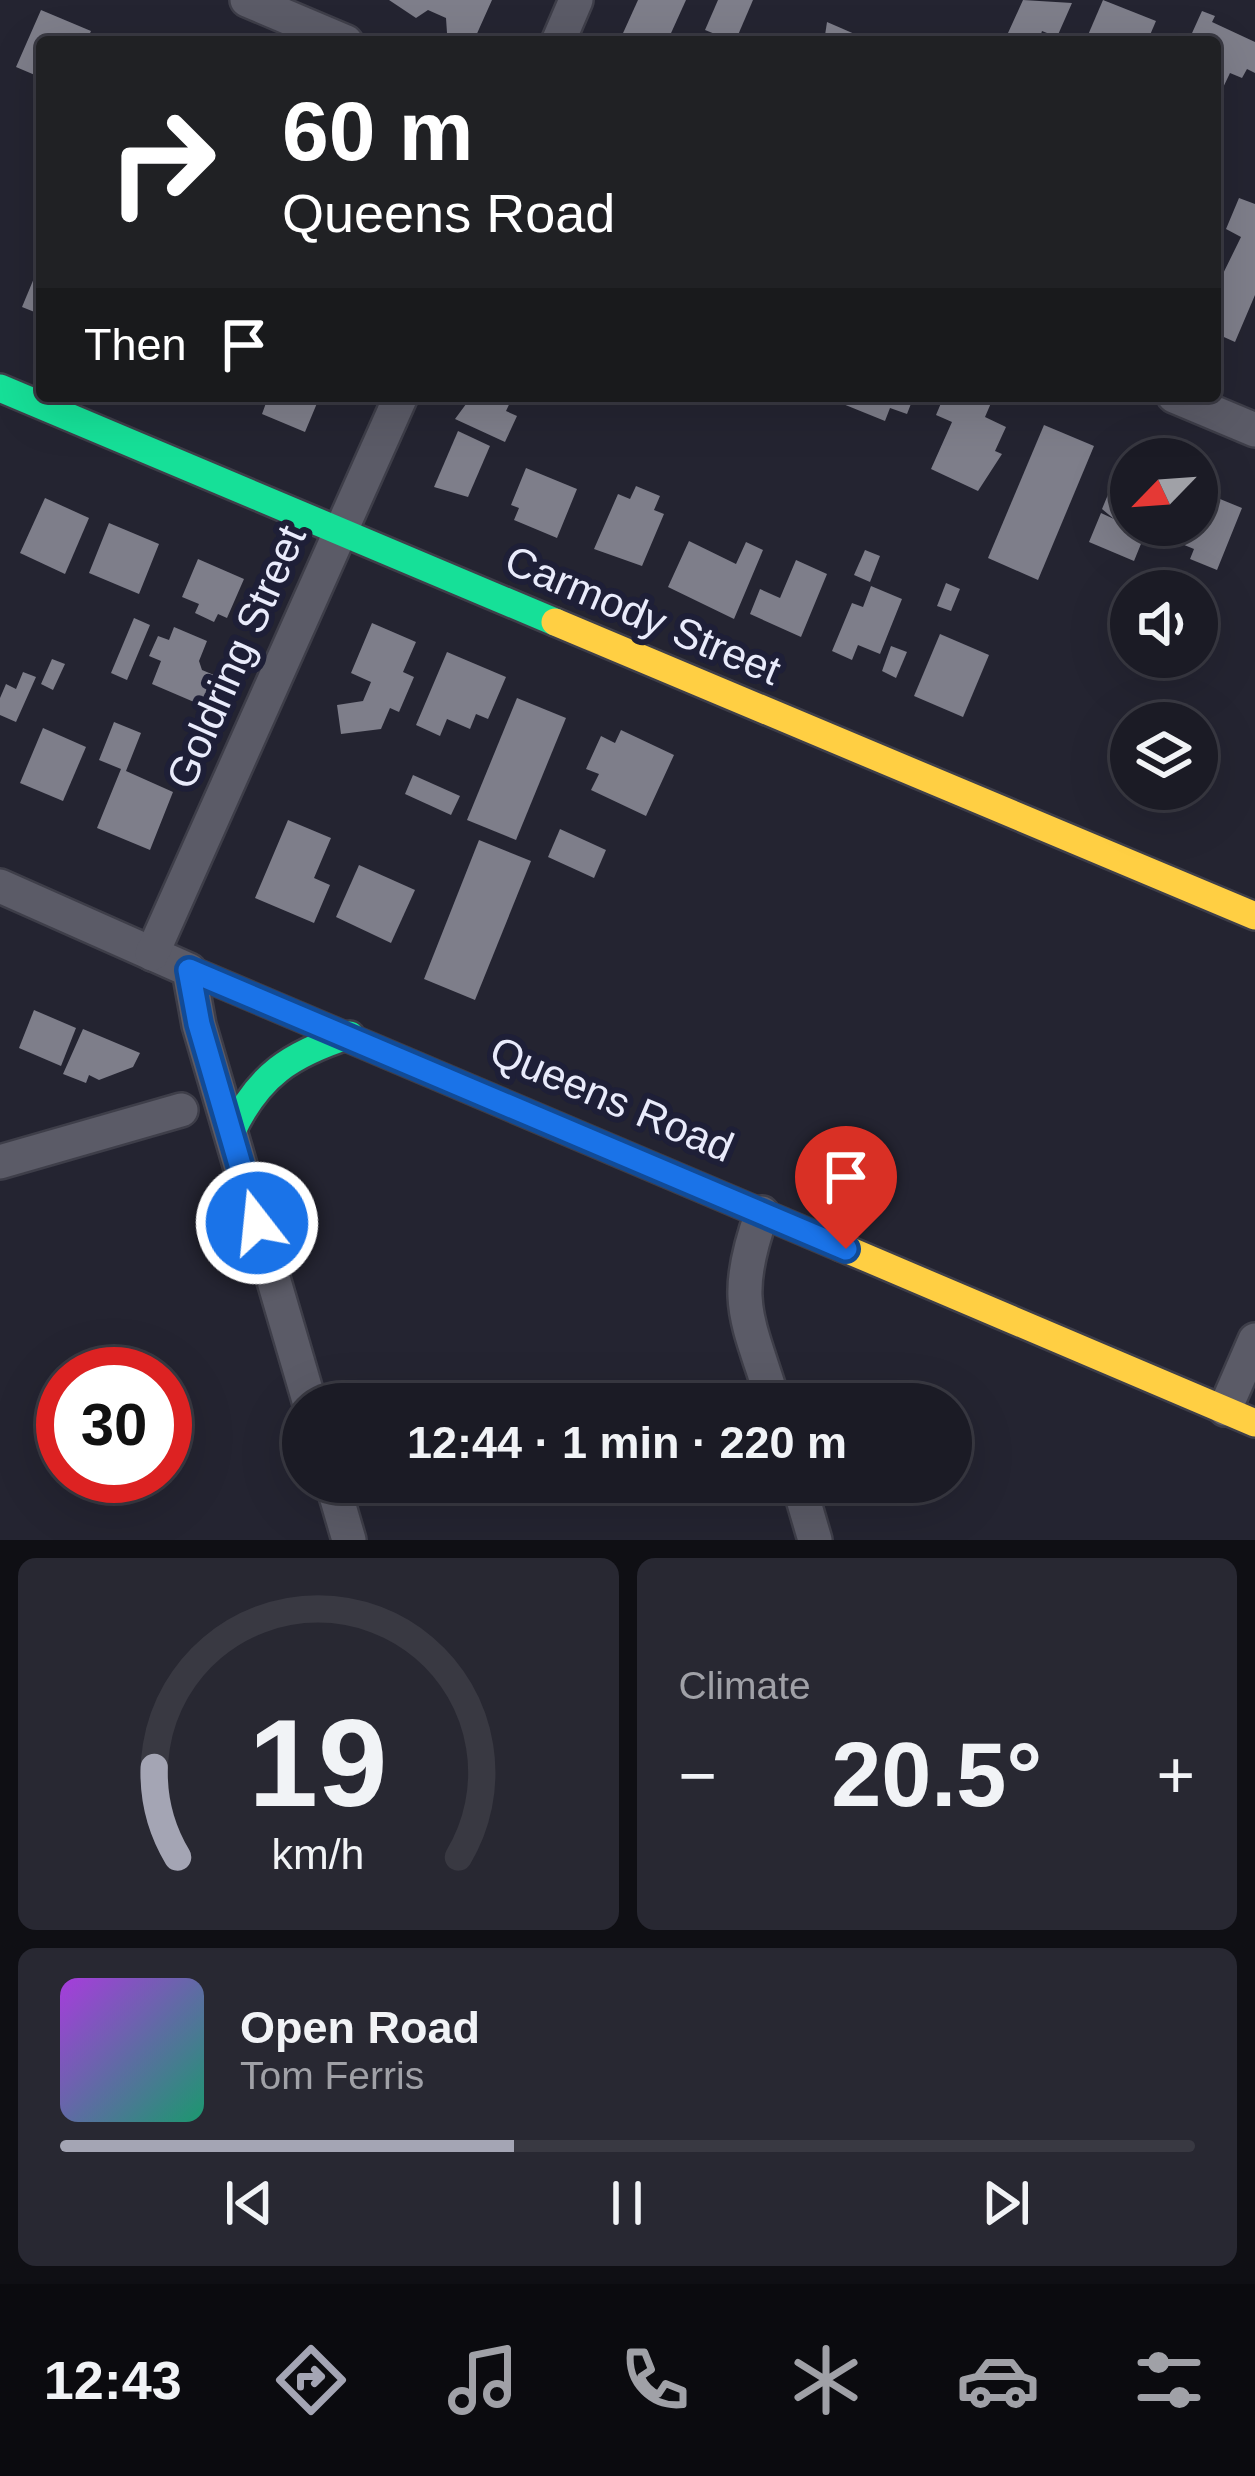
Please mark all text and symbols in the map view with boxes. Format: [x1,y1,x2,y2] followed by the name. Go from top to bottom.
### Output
[84,84,240,240] icon: right
[282,84,473,178] text: 60 m
[282,183,615,243] text: Queens Road
[211,312,277,378] icon: arrive
[84,319,187,370] text: Then
[1110,438,1218,546] north arrow
[1110,438,1218,810] map controls
[157,518,315,796] street label: Goldring Street
[498,536,788,694] street label: Carmody Street
[1110,570,1218,678] button: sound
[1110,702,1218,810] button: layers
[484,1027,740,1171] street label: Queens Road
[795,1126,897,1249] pin
[813,1144,879,1210] icon: arrive
[194,1160,320,1286] position arrow
[36,1347,192,1503] speed limit sign: 30
[407,1417,847,1468] text: 12:44 · 1 min · 220 m
[679,1664,811,1707] text: Climate
[249,1693,388,1832] text: 19
[831,1725,1042,1825] text: 20.5°
[679,1738,717,1812] text: −
[1156,1738,1195,1812] text: +
[272,1830,365,1878] text: km/h
[240,2002,480,2053] text: Open Road
[240,2054,424,2097] text: Tom Ferris
[216,2170,282,2236] icon: previous
[594,2170,660,2236] icon: pause
[973,2170,1039,2236] icon: next
[269,2338,353,2422] icon: directions
[441,2338,525,2422] icon: music
[613,2338,697,2422] icon: phone
[784,2338,868,2422] icon: climate
[956,2338,1040,2422] icon: car
[1127,2338,1211,2422] icon: filters
[44,2350,182,2410] text: 12:43

